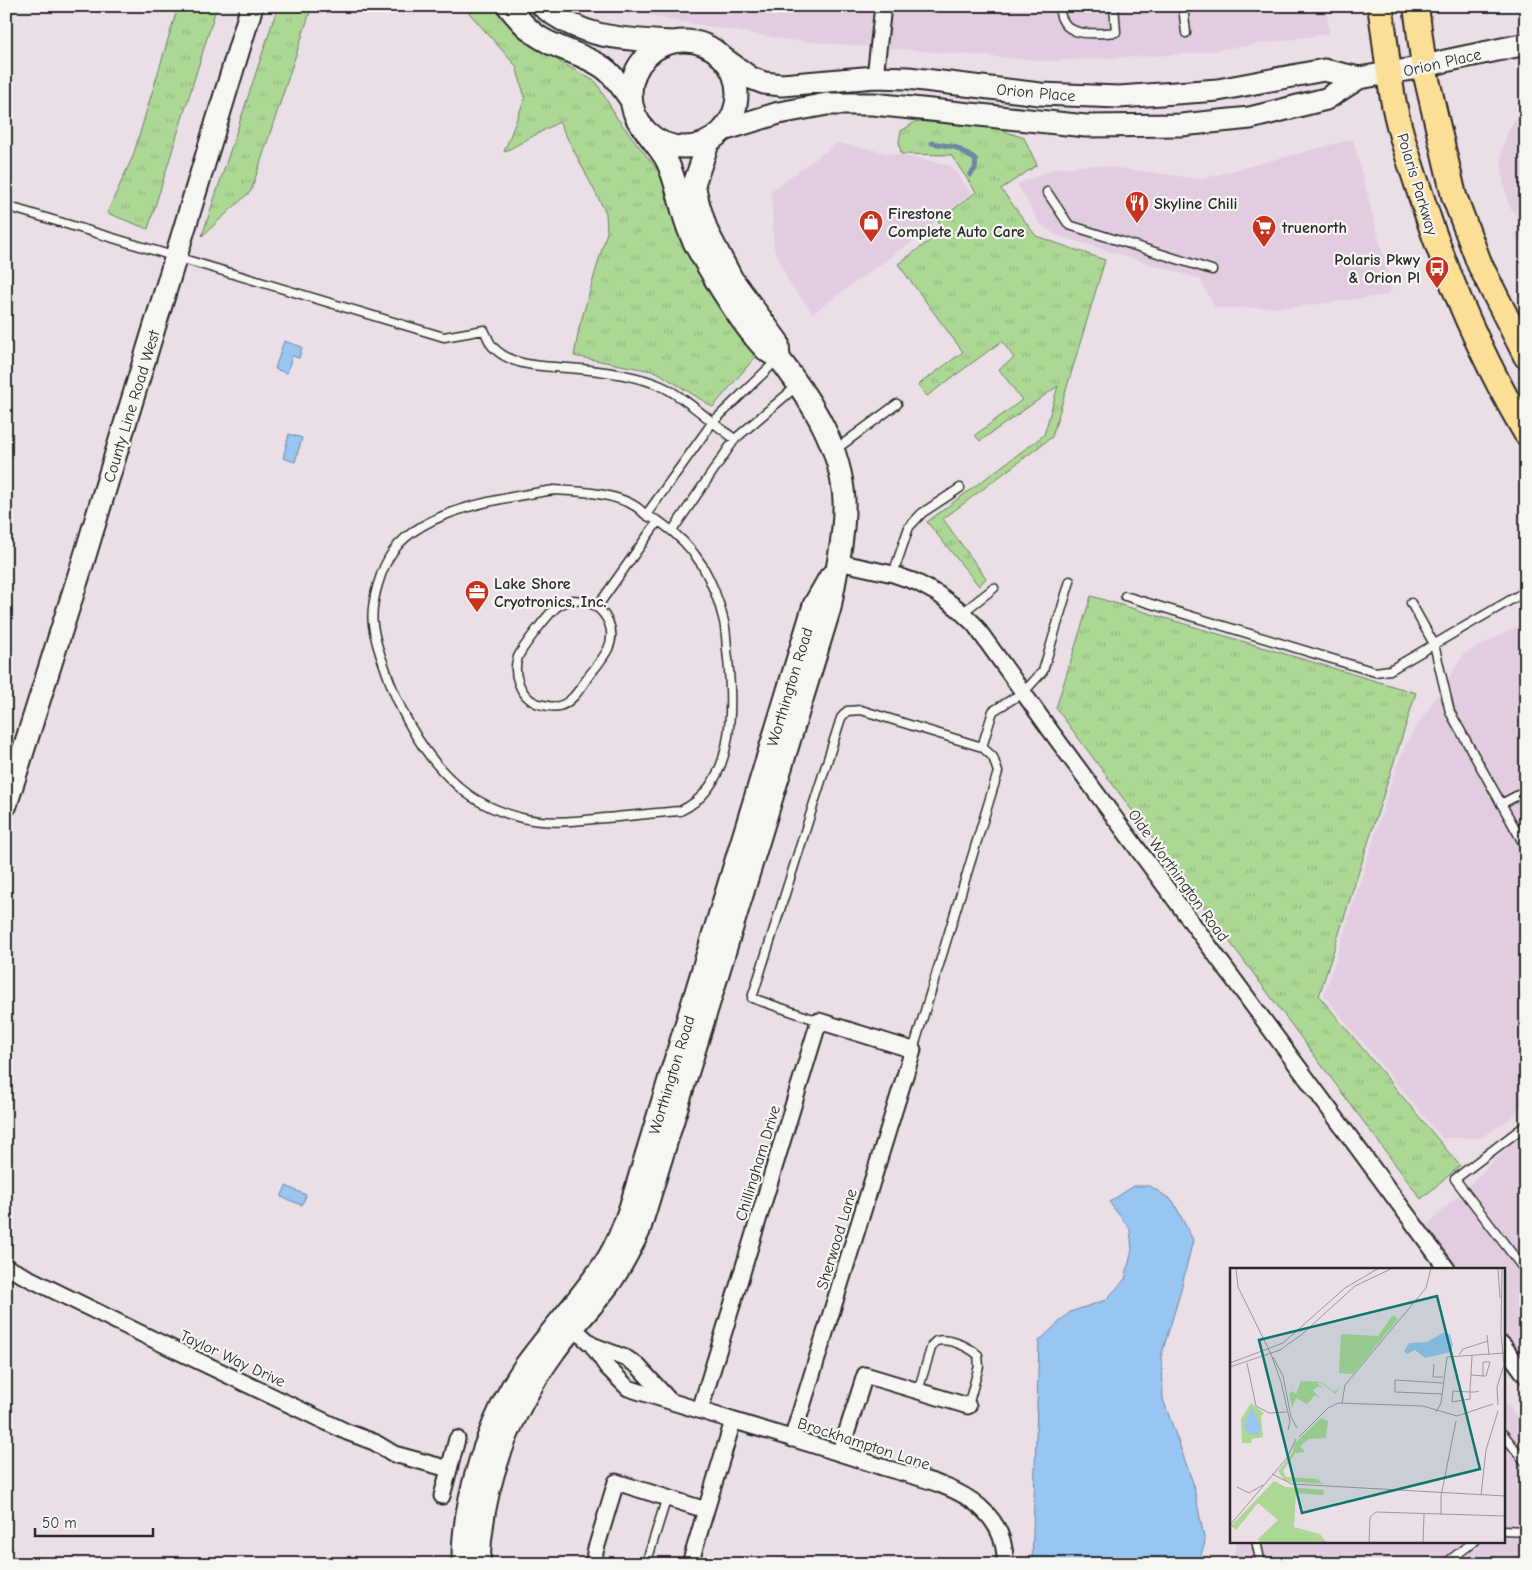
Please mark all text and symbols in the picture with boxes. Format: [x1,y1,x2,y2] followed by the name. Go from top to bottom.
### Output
[1402,45,1483,81] street label: Orion Place
[996,81,1076,105] street label: Orion Place
[1393,131,1441,238] street label: Polaris Parkway
[1124,190,1150,224] restaurant icon: Skyline Chili
[1154,195,1237,213] place label: Skyline Chili
[888,205,1025,241] place label: Firestone Complete Auto Care
[858,209,884,243] shop icon: Firestone Complete Auto Care
[1251,214,1277,248] supermarket icon: truenorth
[1281,219,1347,237] place label: truenorth
[1334,251,1421,287] place label: Polaris Pkwy & Orion Pl
[1424,255,1450,289] bus stop icon: Polaris Pkwy & Orion Pl
[100,328,164,485] street label: County Line Road West
[494,575,606,611] place label: Lake Shore Cryotronics, Inc.
[464,579,490,613] office icon: Lake Shore Cryotronics, Inc.
[763,626,817,749] street label: Worthington Road
[1124,806,1232,945] street label: Olde Worthington Road
[645,1014,699,1137] street label: Worthington Road
[732,1103,784,1223] street label: Chillingham Drive
[813,1187,861,1292] street label: Sherwood Lane
[1230,1268,1504,1542] inset map
[177,1327,288,1391] street label: Taylor Way Drive
[795,1414,932,1474] street label: Brockhampton Lane
[35,1505,152,1537] scale bar
[42,1514,77,1532] text: 50 m

